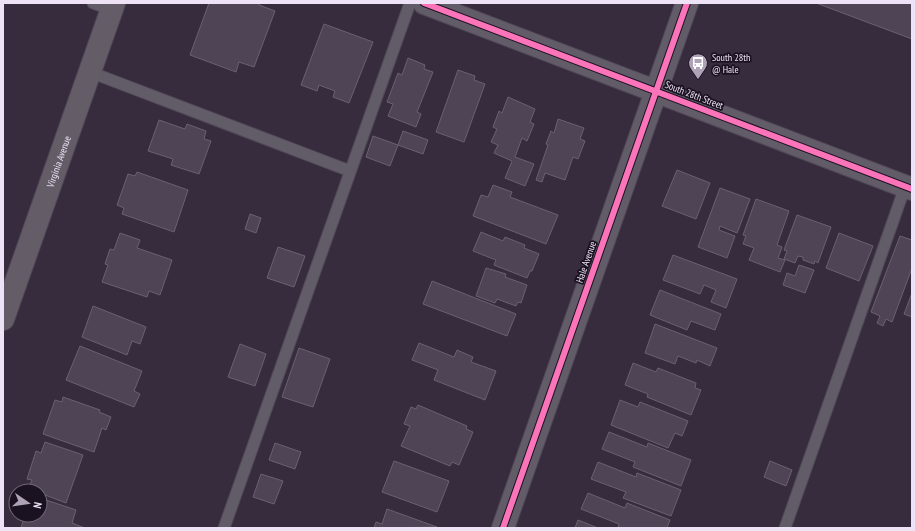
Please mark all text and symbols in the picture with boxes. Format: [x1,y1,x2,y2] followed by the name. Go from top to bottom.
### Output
[712,51,750,76] place label: South 28th @ Hale
[687,52,709,80] bus stop icon: South 28th @ Hale
[663,78,725,112] street label: South 28th Street
[43,134,73,190] street label: Virginia Avenue
[573,240,599,284] street label: Hale Avenue
[8,483,48,523] north arrow
[30,501,45,510] text: N

